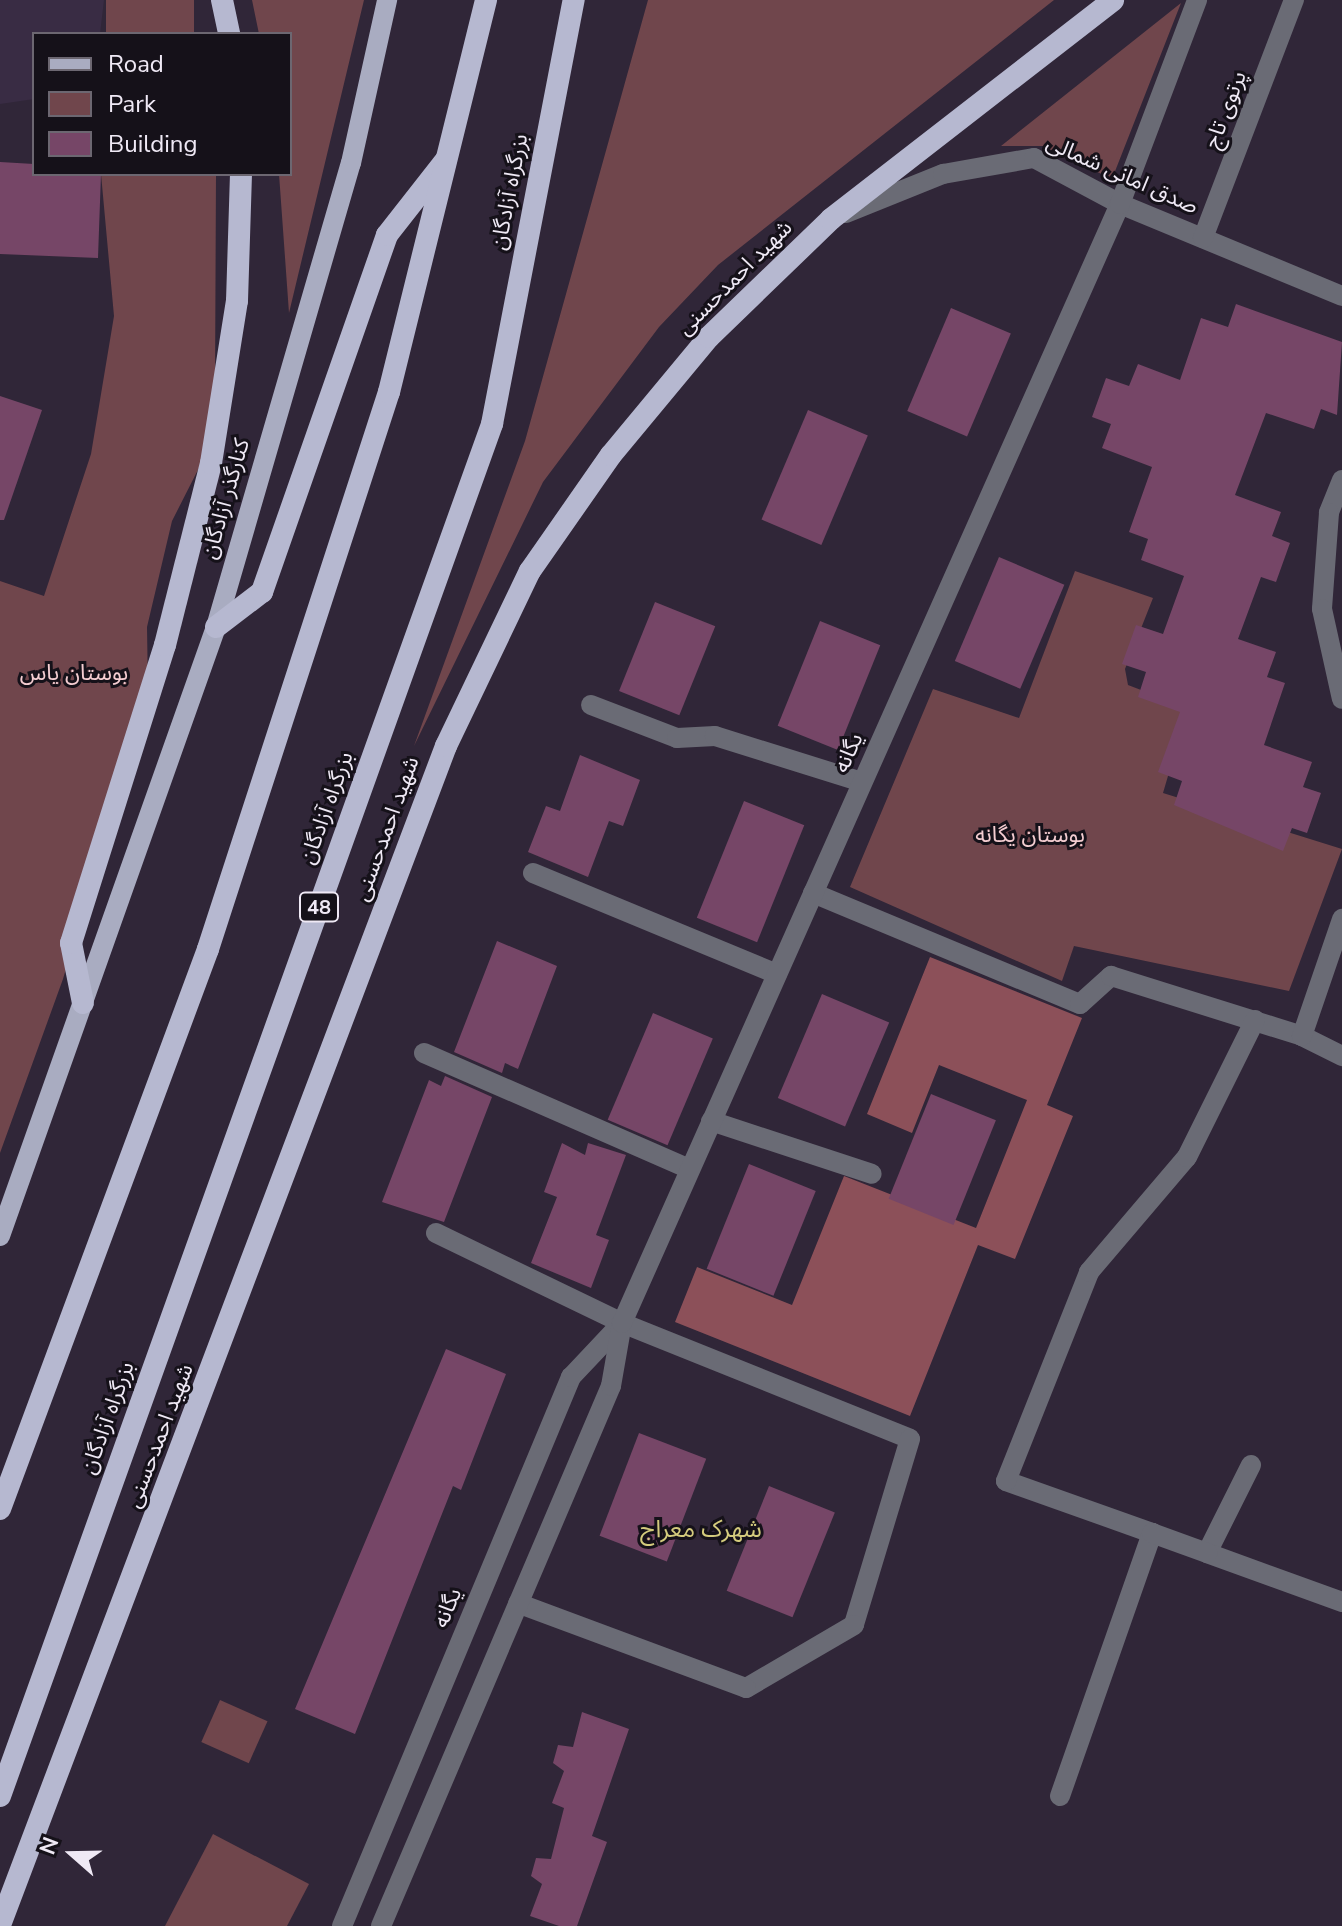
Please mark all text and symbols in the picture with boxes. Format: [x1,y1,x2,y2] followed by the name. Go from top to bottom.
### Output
[32,32,292,176] legend
[108,48,164,80] text: Road
[1199,67,1253,153] street label: پرتوی تاج
[108,88,156,120] text: Park
[108,128,198,160] text: Building
[1042,130,1202,220] street label: صدق امانی شمالی
[486,132,534,252] street label: بزرگراه آزادگان
[672,215,798,341] street label: شهید احمدحسنی
[196,436,256,562] street label: کنارگذر آزادگان
[20,661,128,687] park label: بوستان یاس
[829,729,869,777] street label: یگانه
[294,748,360,868] street label: بزرگراه آزادگان
[349,753,425,905] street label: شهید احمدحسنی
[975,823,1085,849] park label: بوستان یگانه
[299,891,339,923] road number: 48
[75,1358,141,1478] street label: بزرگراه آزادگان
[120,1360,200,1512] street label: شهید احمدحسنی
[640,1516,762,1544] district label: شهرک معراج
[428,1584,468,1632] street label: یگانه
[32,1814,112,1894] north arrow
[33,1833,66,1859] text: N

